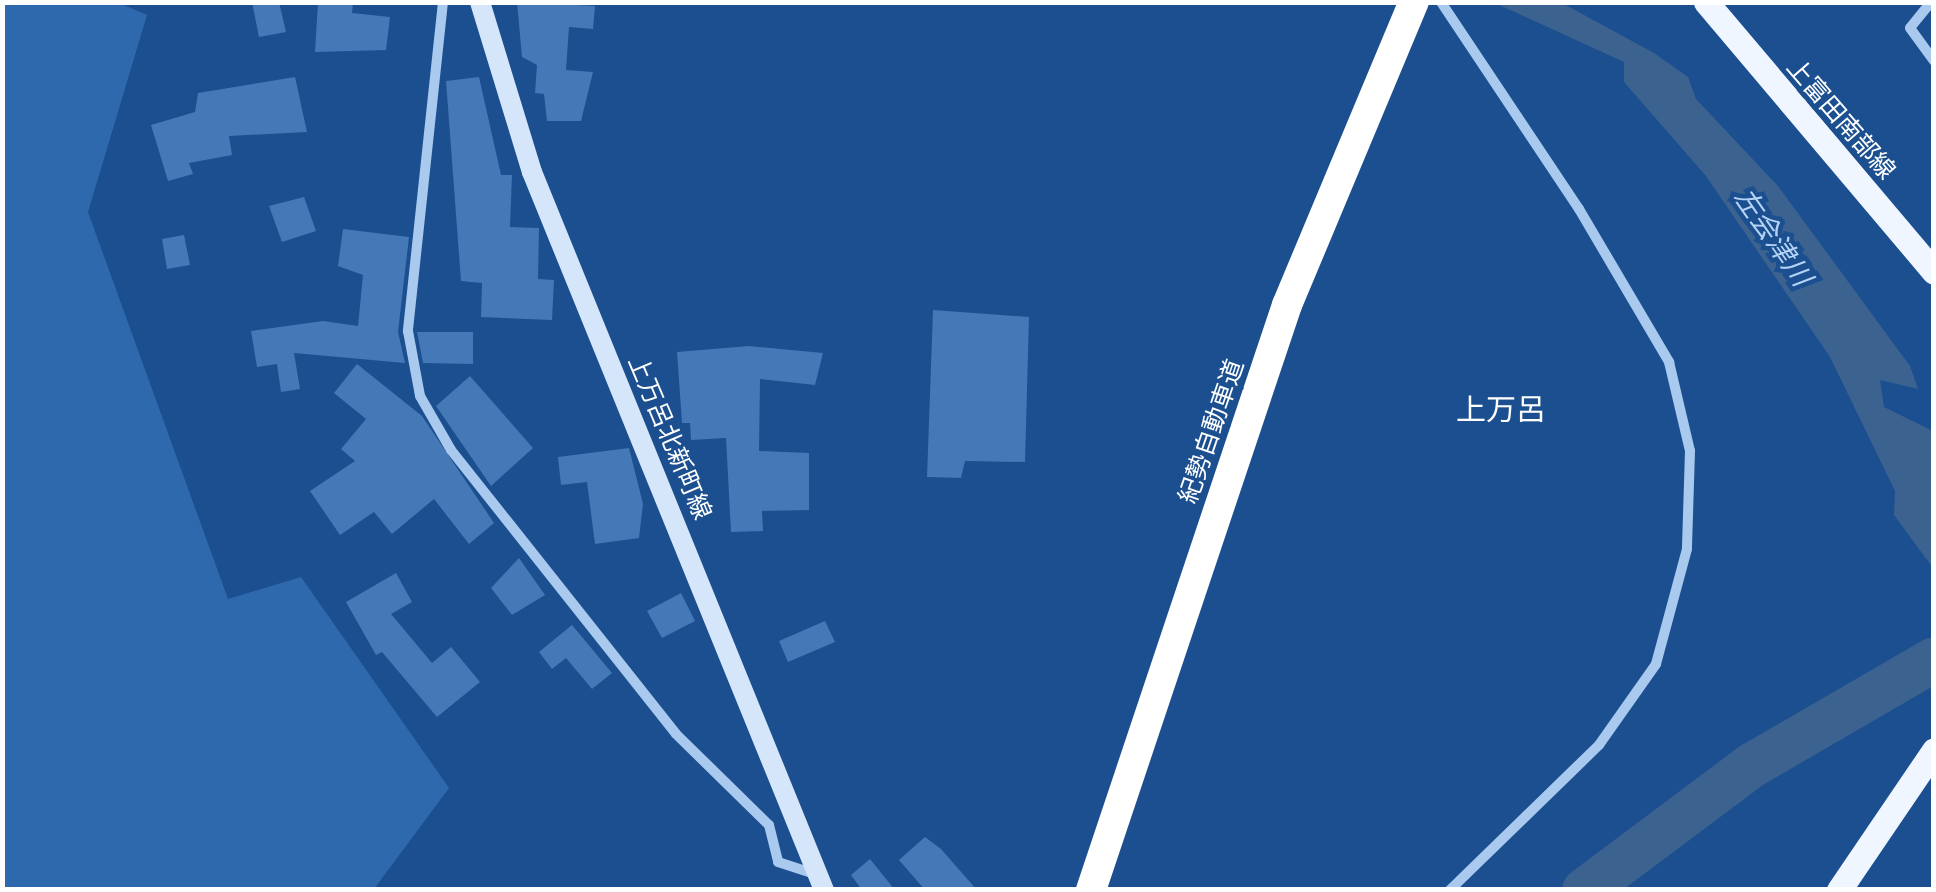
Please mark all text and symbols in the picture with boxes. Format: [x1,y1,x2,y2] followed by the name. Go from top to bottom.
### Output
[1781,52,1903,184] street label: 上富田南部線
[1728,180,1820,292] water label: 左会津川
[623,351,719,523] street label: 上万呂北新町線
[1171,355,1249,507] street label: 紀勢自動車道
[1456,391,1546,427] district label: 上万呂

